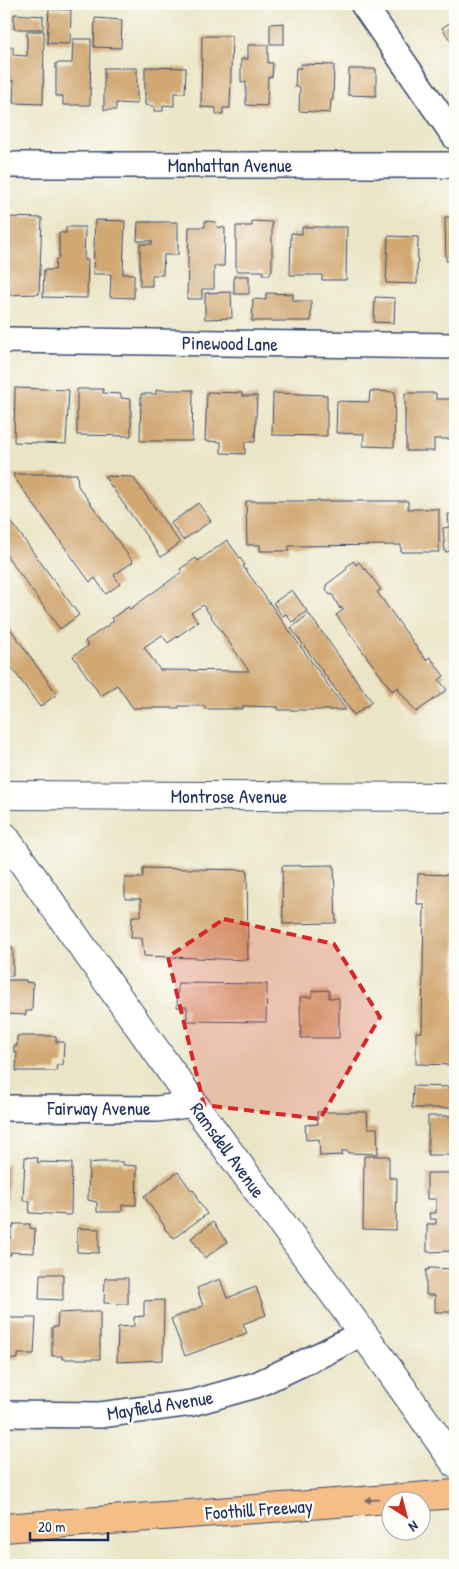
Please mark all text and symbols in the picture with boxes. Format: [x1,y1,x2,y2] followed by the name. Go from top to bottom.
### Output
[168,152,293,178] street label: Manhattan Avenue
[182,329,279,357] street label: Pinewood Lane
[171,783,288,809] street label: Montrose Avenue
[47,1095,151,1121] street label: Fairway Avenue
[185,1097,272,1203] street label: Ramsdell Avenue
[105,1384,215,1426] street label: Mayfield Avenue
[203,1492,314,1526] street label: Foothill Freeway
[382,1492,432,1542] north arrow
[363,1497,379,1505] one-way arrow
[30,1509,108,1541] scale bar
[38,1516,65,1537] text: 20 m
[405,1517,423,1537] text: N

